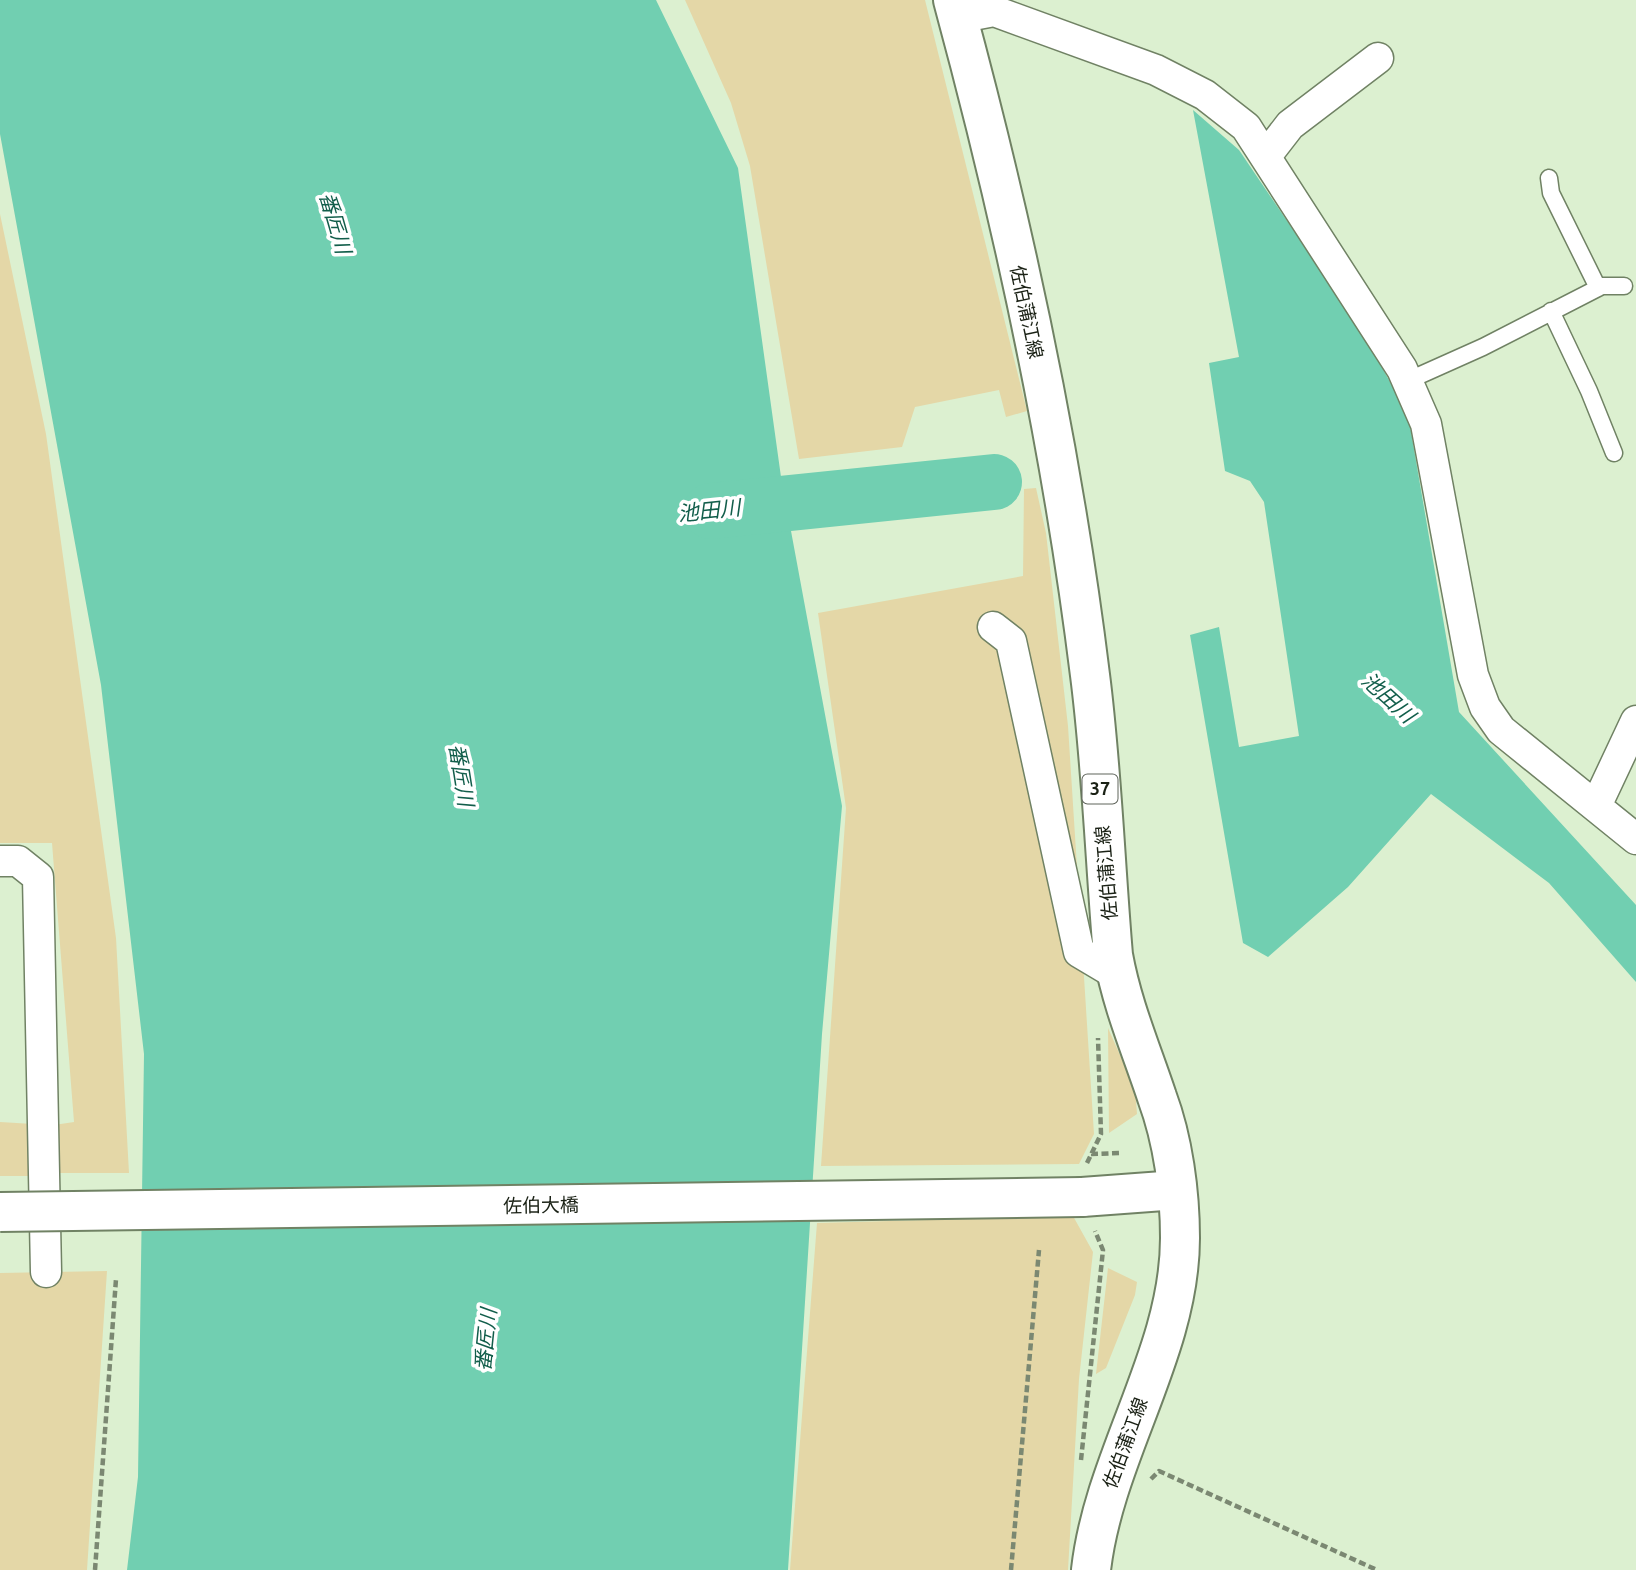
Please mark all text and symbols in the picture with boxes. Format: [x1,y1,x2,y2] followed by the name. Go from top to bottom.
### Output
[316,189,357,258] water label: 番匠川
[1006,263,1048,361] street label: 佐伯蒲江線
[676,495,743,525] water label: 池田川
[1357,667,1422,729] water label: 池田川
[445,742,479,810] water label: 番匠川
[1082,774,1118,804] road number: 37
[1091,825,1121,921] street label: 佐伯蒲江線
[503,1193,579,1217] street label: 佐伯大橋
[470,1305,500,1372] water label: 番匠川
[1098,1395,1152,1491] street label: 佐伯蒲江線

